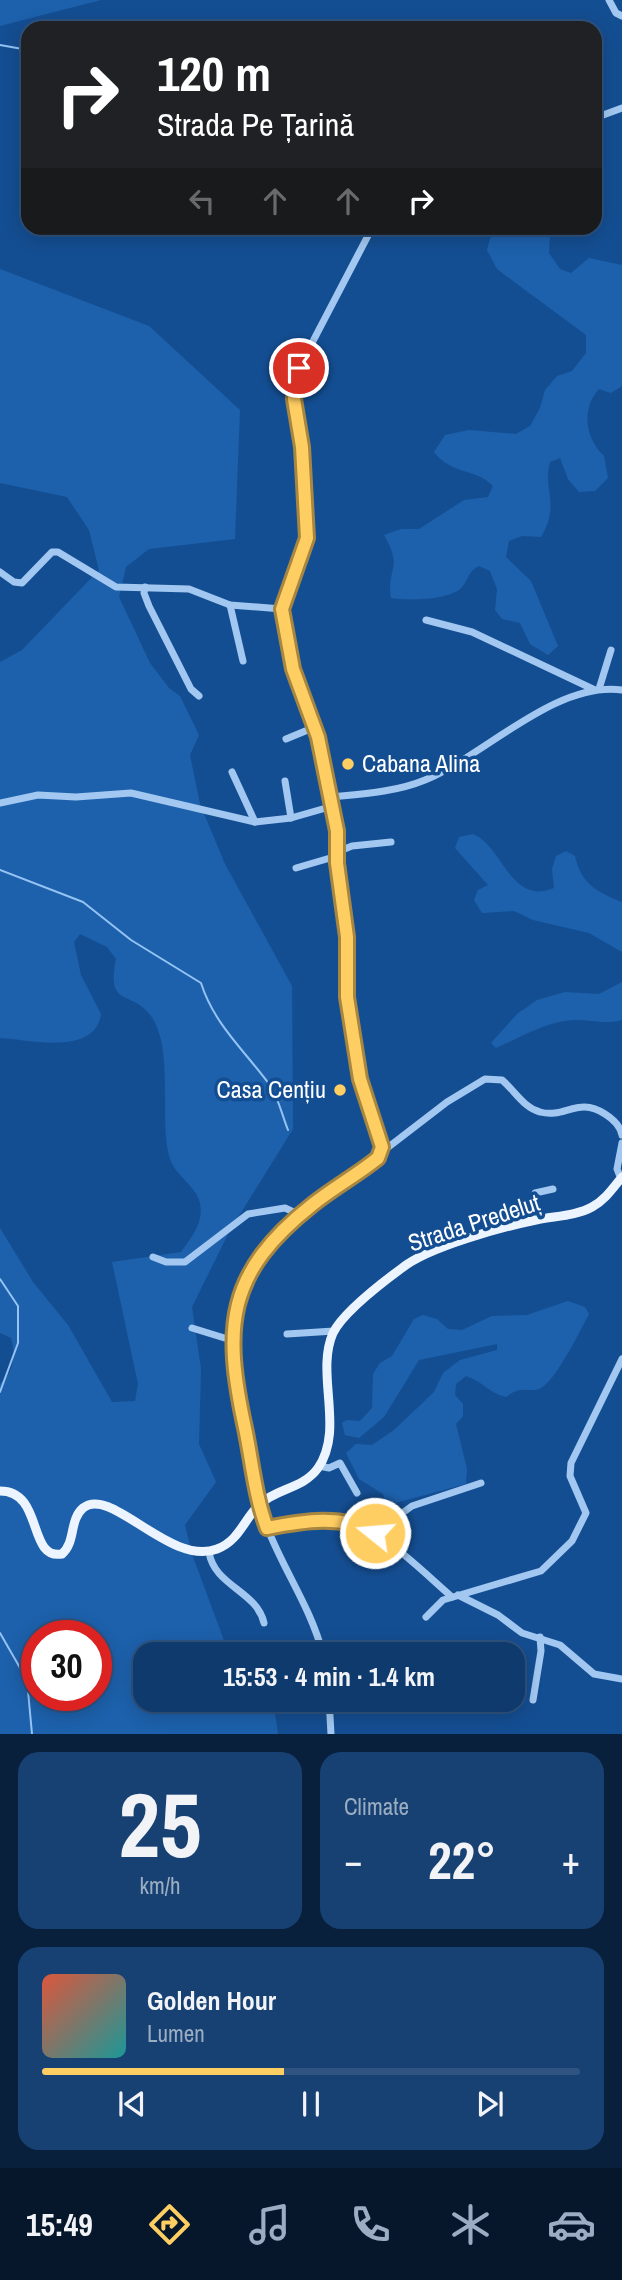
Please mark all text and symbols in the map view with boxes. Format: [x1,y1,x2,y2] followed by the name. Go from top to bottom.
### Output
[157,40,271,106] text: 120 m
[42,49,133,140] icon: right
[157,103,354,146] text: Strada Pe Țarină
[183,182,221,220] icon: left
[256,182,294,220] icon: ahead
[329,182,367,220] icon: ahead
[402,182,440,220] icon: right
[269,338,329,398] pin
[280,349,318,387] icon: arrive
[362,747,480,779] place label: Cabana Alina
[340,756,356,772] marker: Cabana Alina
[217,1073,326,1105] place label: Casa Cențiu
[332,1082,348,1098] marker: Casa Cențiu
[404,1186,544,1258] street label: Strada Predeluț
[338,1496,412,1570] position arrow
[21,1620,112,1711] speed limit sign: 30
[223,1659,435,1694] text: 15:53 · 4 min · 1.4 km
[119,1763,202,1885] text: 25
[344,1791,409,1822] text: Climate
[428,1825,496,1895] text: 22°
[344,1835,362,1886] text: −
[562,1835,580,1886] text: +
[140,1870,180,1901] text: km/h
[147,1983,276,2018] text: Golden Hour
[147,2018,205,2049] text: Lumen
[113,2085,151,2123] icon: previous
[292,2085,330,2123] icon: pause
[471,2085,509,2123] icon: next
[145,2200,194,2249] icon: directions
[245,2200,294,2249] icon: music
[346,2200,395,2249] icon: phone
[446,2200,495,2249] icon: climate
[547,2200,596,2249] icon: car
[26,2203,93,2246] text: 15:49

